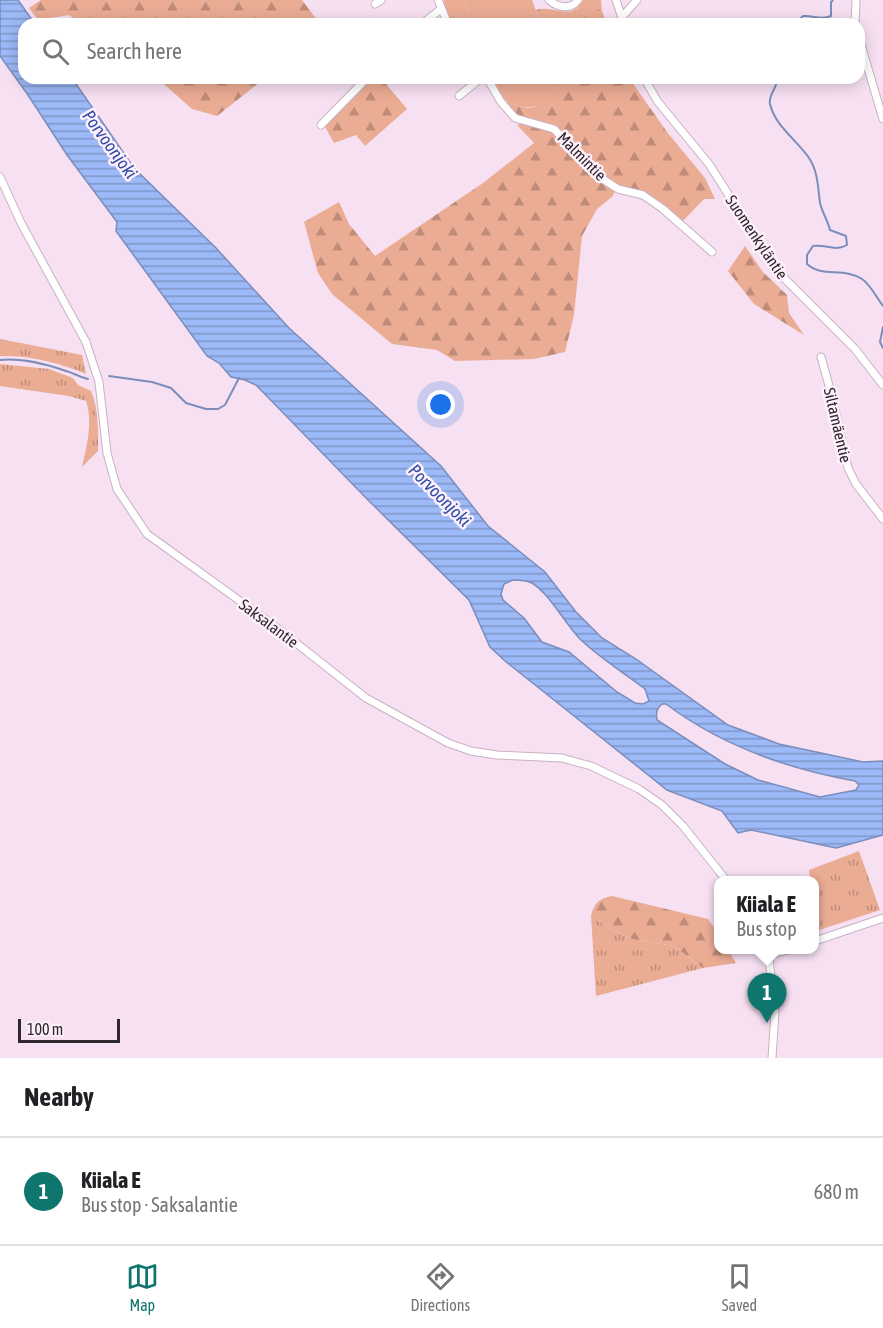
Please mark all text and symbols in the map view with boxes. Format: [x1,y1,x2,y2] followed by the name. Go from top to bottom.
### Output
[18,18,865,84] search box
[39,35,72,68] icon: search
[87,38,182,64] text: Search here
[78,106,142,182] water label: Porvoonjoki
[554,128,610,184] street label: Malmintie
[722,192,792,283] street label: Suomenkyläntie
[821,386,855,464] street label: Siltamäentie
[426,390,455,419] your location
[404,459,476,531] water label: Porvoonjoki
[236,595,302,651] street label: Saksalantie
[714,876,819,954] popup
[736,891,796,917] text: Kiiala E
[736,917,797,940] text: Bus stop
[748,974,786,1023] pin: 1
[18,1016,120,1044] scale bar
[27,1020,63,1038] text: 100 m
[24,1082,94,1112] text: Nearby
[81,1167,141,1193] text: Kiiala E
[39,1180,48,1203] text: 1
[814,1180,859,1203] text: 680 m
[81,1193,238,1216] text: Bus stop · Saksalantie
[126,1260,159,1314] tab: Map
[410,1260,470,1314] tab: Directions
[722,1260,757,1314] tab: Saved

